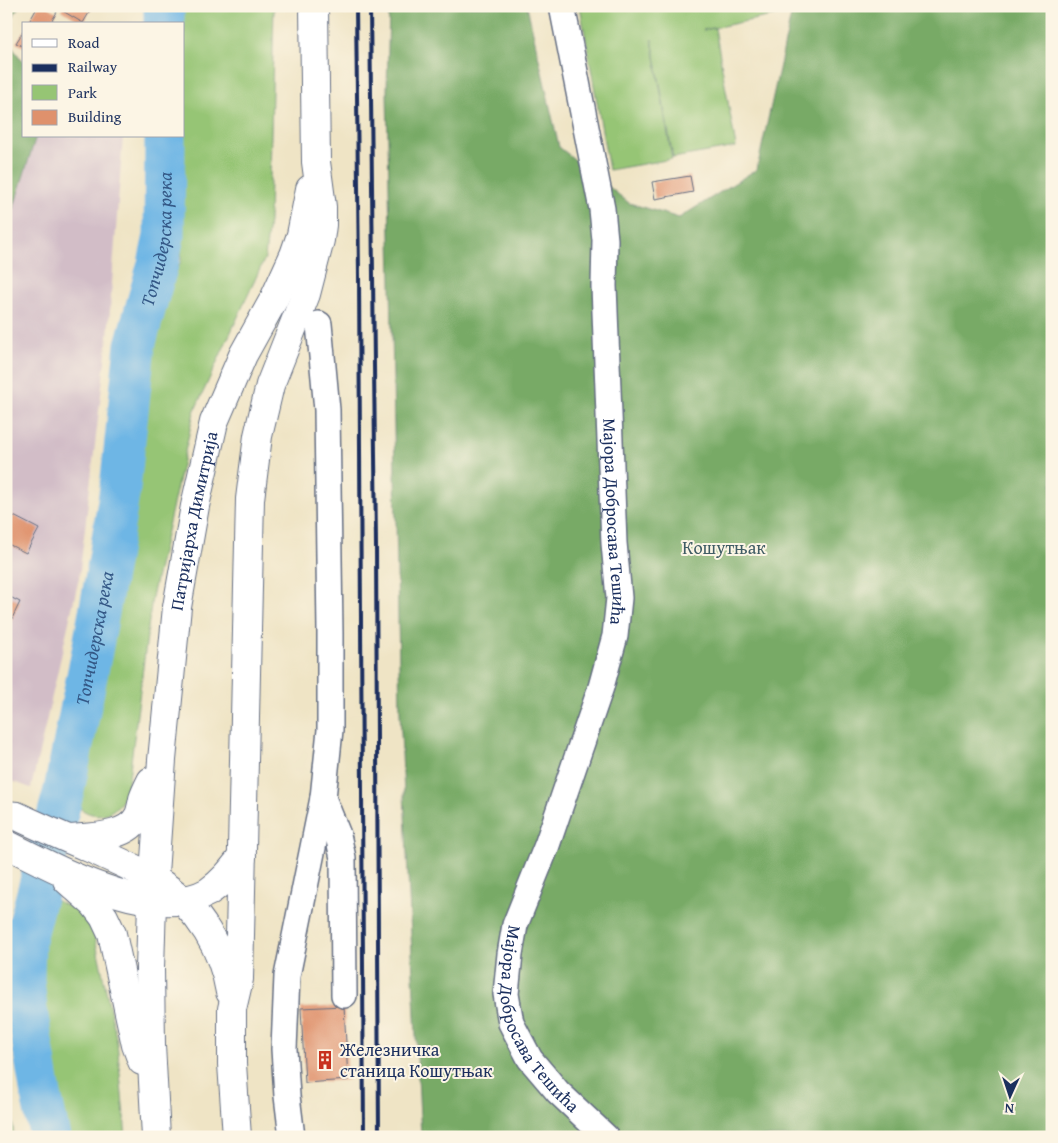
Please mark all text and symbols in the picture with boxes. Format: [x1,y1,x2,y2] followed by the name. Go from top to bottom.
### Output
[22,22,185,138] legend
[68,32,99,53] text: Road
[68,56,118,77] text: Railway
[68,82,97,103] text: Park
[68,106,122,127] text: Building
[133,172,179,310] water label: Топчидерска река
[596,418,633,627] street label: Мајора Добросава Тешића
[163,428,225,613] street label: Патријарха Димитрија
[682,534,766,561] park label: Кошутњак
[67,569,120,708] water label: Топчидерска река
[493,923,586,1119] street label: Мајора Добросава Тешића
[339,1036,493,1084] place label: Железничка станица Кошутњак
[314,1049,336,1071] building icon: Железничка станица Кошутњак
[986,1070,1036,1120] north arrow
[1003,1099,1015,1119] text: N

